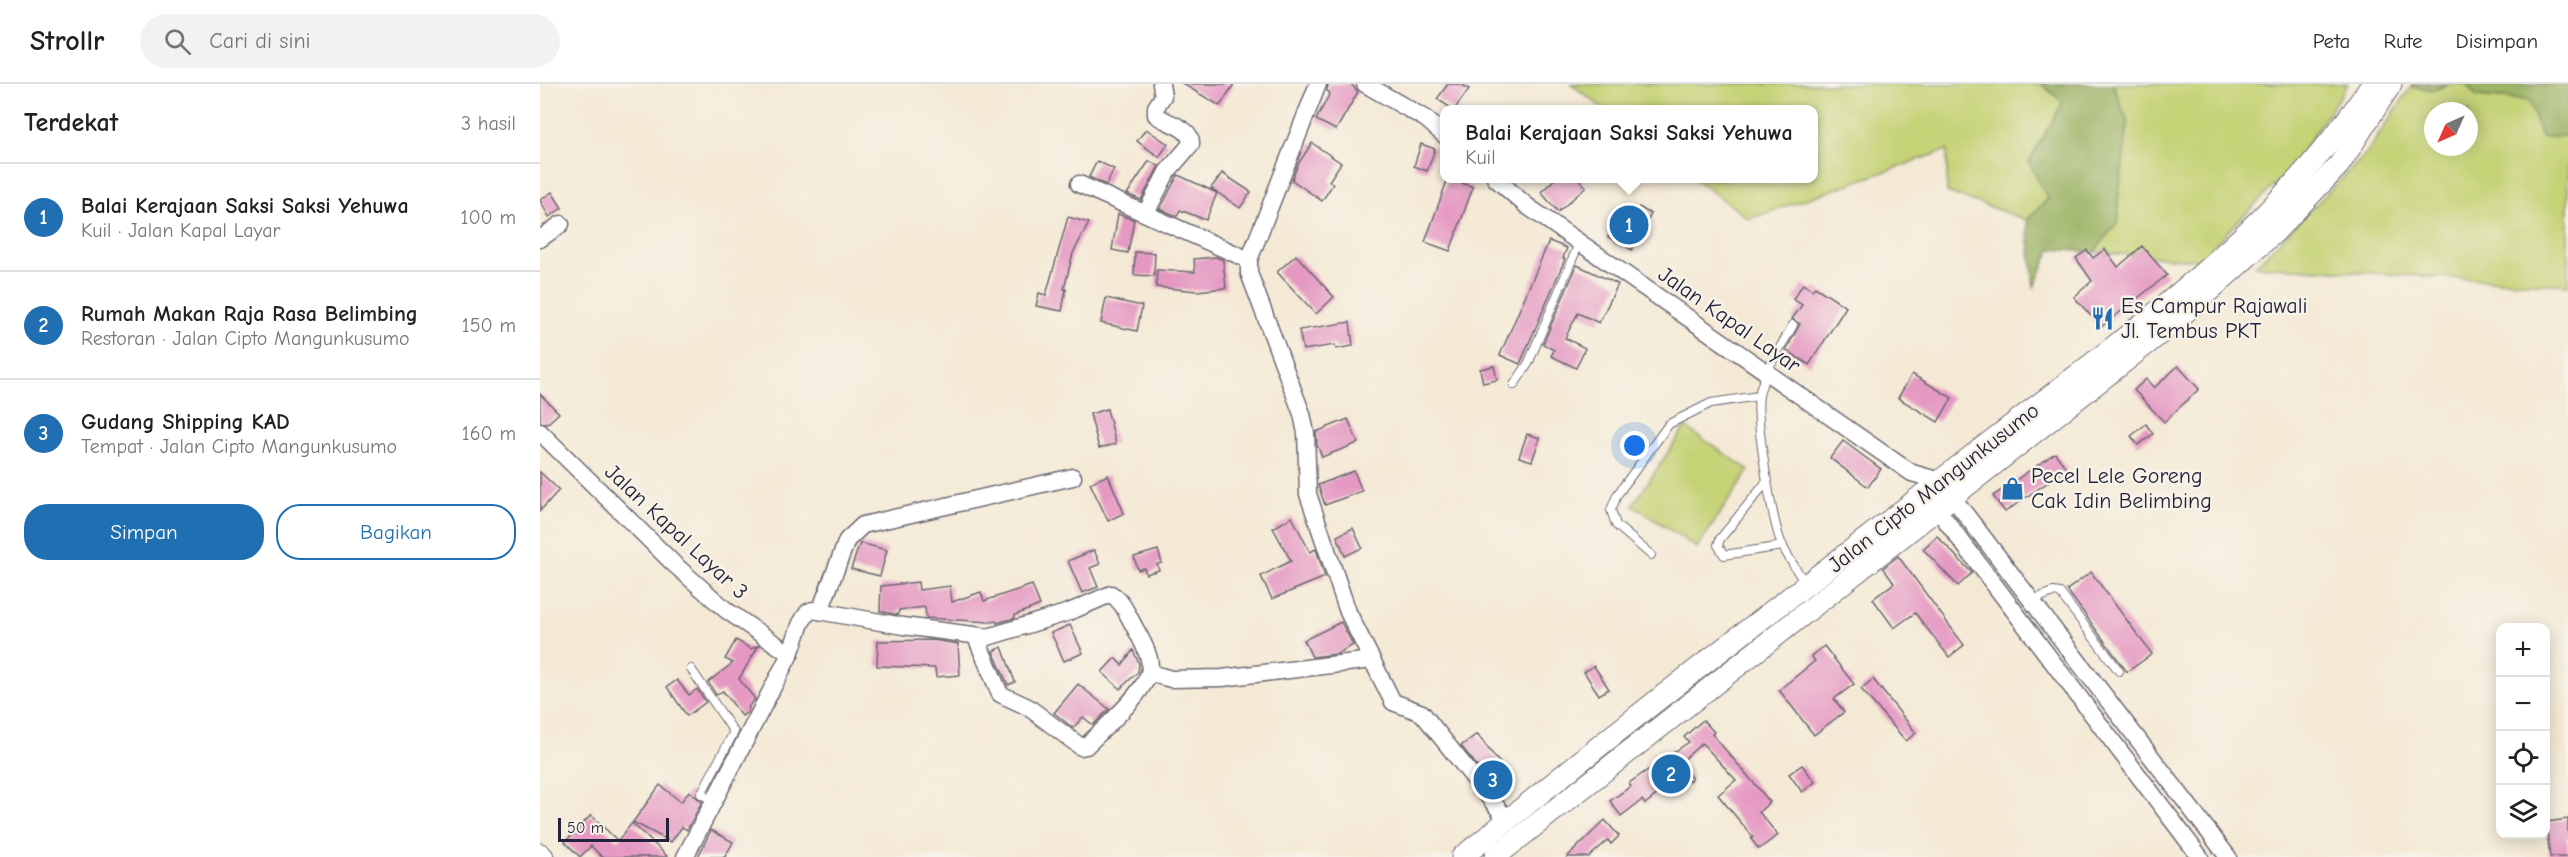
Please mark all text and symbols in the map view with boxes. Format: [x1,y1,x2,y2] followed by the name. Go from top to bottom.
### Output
[140,14,560,68] search box
[30,25,104,57] text: Strollr
[161,25,194,58] icon: search
[209,28,311,54] text: Cari di sini
[2313,29,2350,53] text: Peta
[2383,29,2423,53] text: Rute
[2456,29,2538,53] text: Disimpan
[2424,102,2478,156] north arrow
[1440,105,1818,183] popup
[24,108,118,138] text: Terdekat
[461,112,516,135] text: 3 hasil
[1465,120,1793,146] text: Balai Kerajaan Saksi Saksi Yehuwa
[1465,146,1496,169] text: Kuil
[81,193,409,219] text: Balai Kerajaan Saksi Saksi Yehuwa
[1610,202,1648,248] pin: 1
[40,206,47,229] text: 1
[461,206,516,229] text: 100 m
[81,219,281,242] text: Kuil · Jalan Kapal Layar
[1653,261,1806,379] street label: Jalan Kapal Layar
[2121,293,2308,344] place label: Es Campur Rajawali Jl. Tembus PKT
[81,301,418,327] text: Rumah Makan Raja Rasa Belimbing
[2090,305,2116,331] restaurant icon: Es Campur Rajawali Jl. Tembus PKT
[39,314,48,337] text: 2
[462,314,516,337] text: 150 m
[81,327,410,350] text: Restoran · Jalan Cipto Mangunkusumo
[1823,397,2044,578] street label: Jalan Cipto Mangunkusumo
[81,409,290,435] text: Gudang Shipping KAD
[39,422,48,445] text: 3
[462,422,516,445] text: 160 m
[1620,431,1649,460] your location
[81,435,397,458] text: Tempat · Jalan Cipto Mangunkusumo
[599,459,753,605] street label: Jalan Kapal Layar 3
[2031,463,2212,514] place label: Pecel Lele Goreng Cak Idin Belimbing
[2000,475,2026,501] shop icon: Pecel Lele Goreng Cak Idin Belimbing
[24,504,264,560] button: Simpan
[276,504,516,560] button: Bagikan
[2496,623,2550,839] map controls
[2496,623,2550,677] button: +
[2496,677,2550,731] button: −
[2496,731,2550,785] button: locate
[1652,752,1690,796] pin: 2
[1474,758,1512,802] pin: 3
[2496,785,2550,839] button: layers
[558,815,669,842] scale bar
[567,819,604,837] text: 50 m

